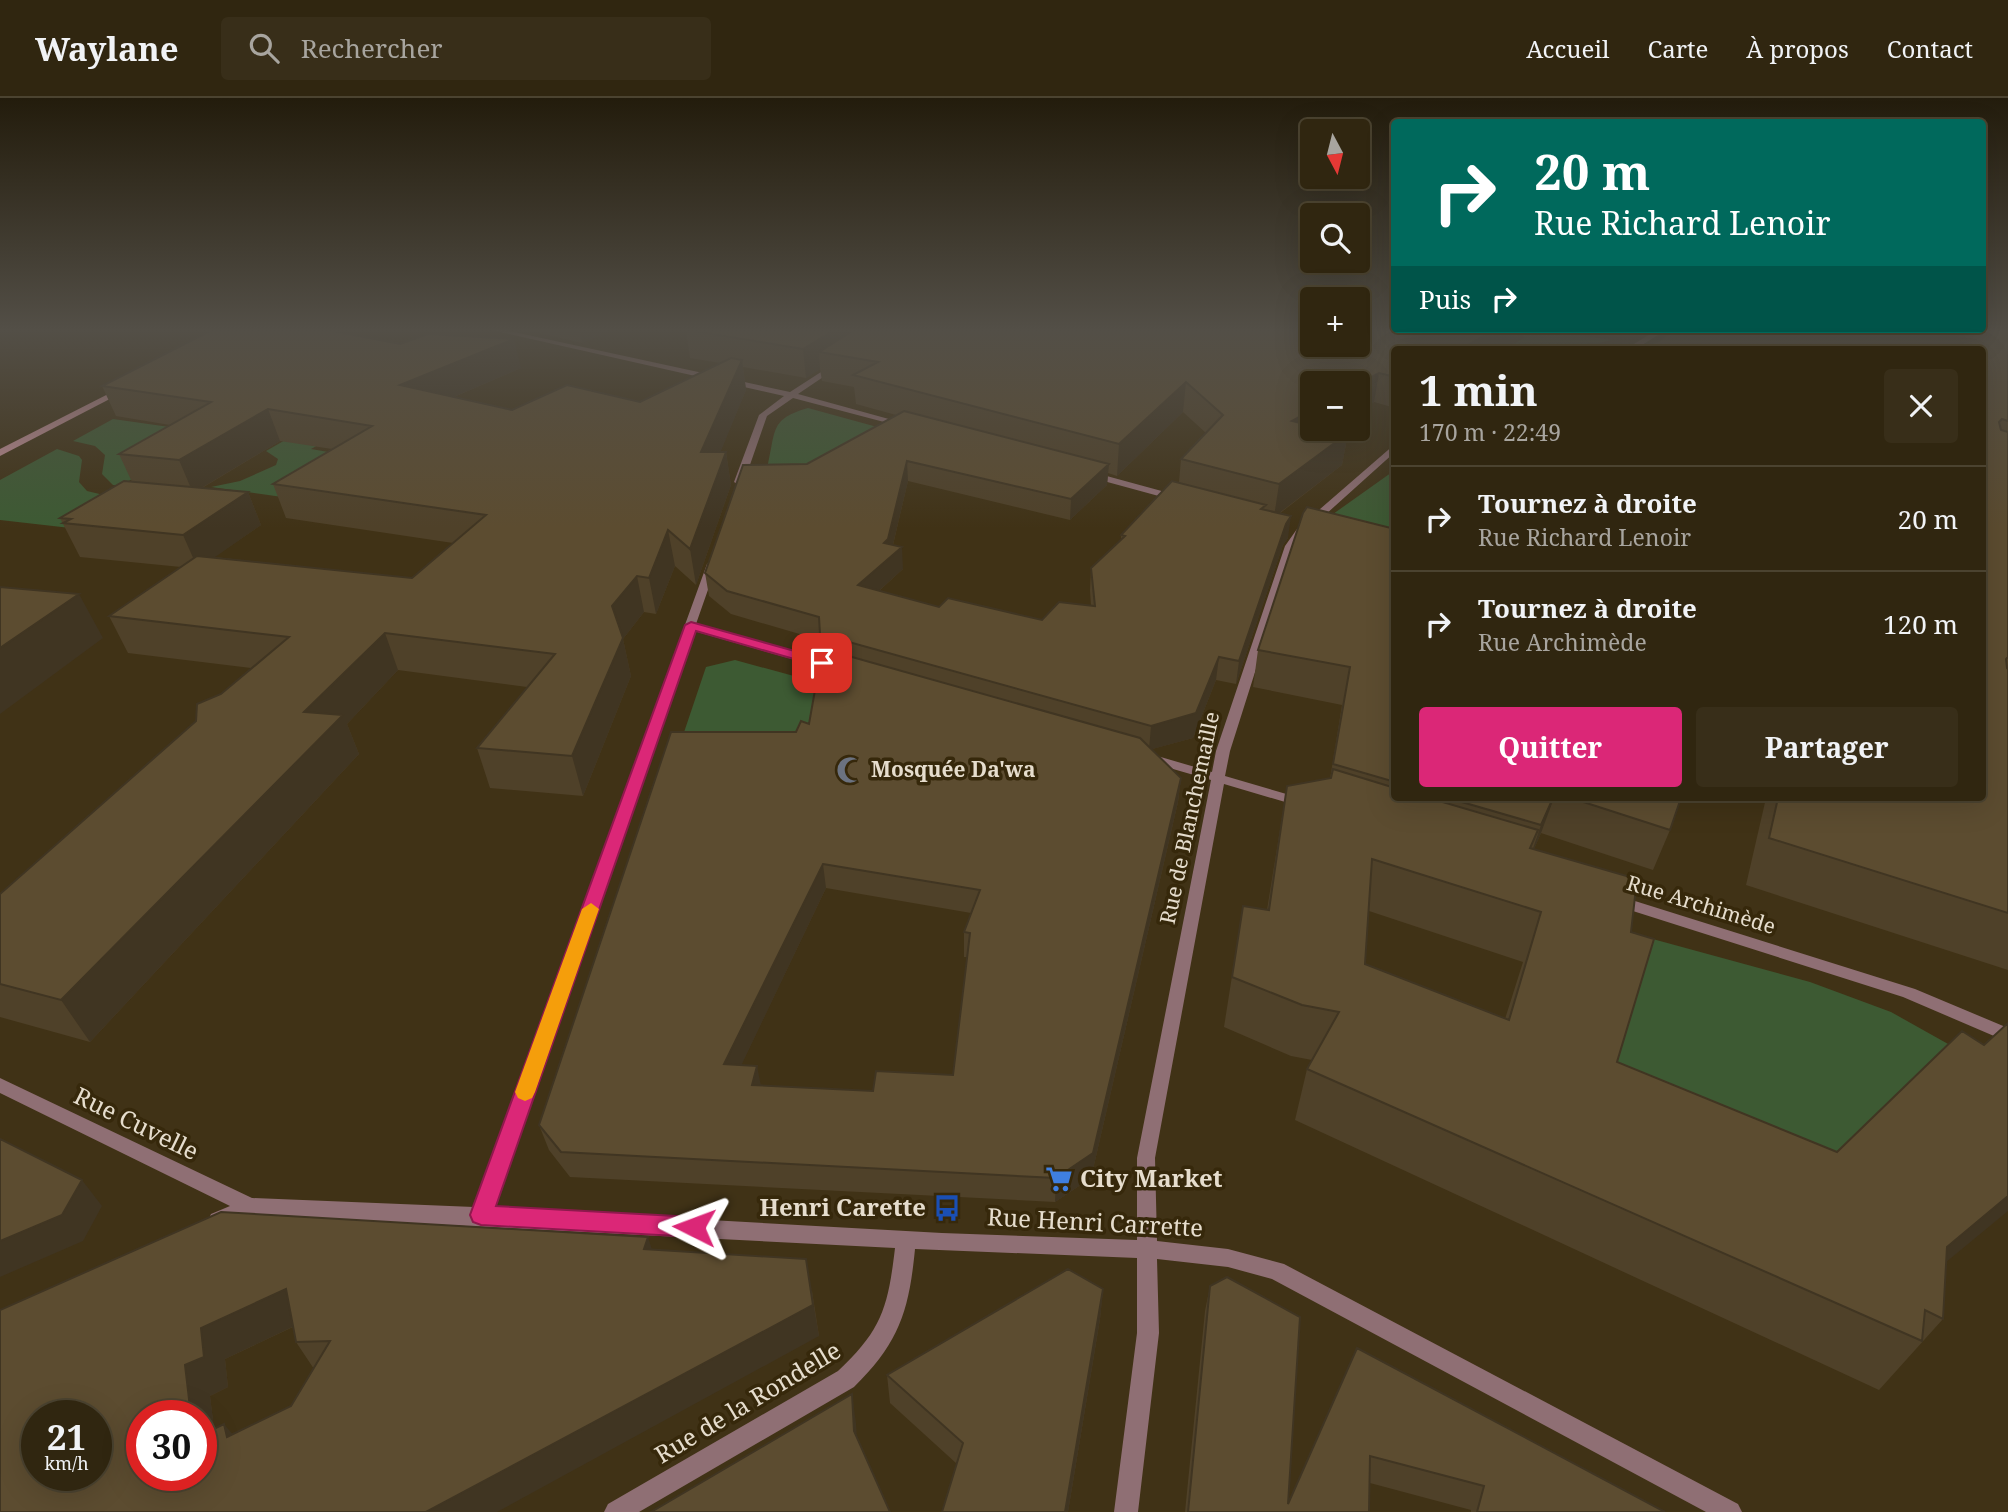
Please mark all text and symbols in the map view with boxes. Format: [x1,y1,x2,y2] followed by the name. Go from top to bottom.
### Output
[221,17,711,80] search box
[35,26,179,71] text: Waylane
[245,29,283,67] icon: search
[301,30,443,66] text: Rechercher
[1526,32,1609,65] text: Accueil
[1647,32,1708,65] text: Carte
[1746,32,1849,65] text: À propos
[1887,32,1973,65] text: Contact
[1300,119,1370,189] north arrow
[1300,119,1370,441] map controls
[1534,138,1650,204] text: 20 m
[1419,147,1510,238] icon: right
[1534,201,1831,244] text: Rue Richard Lenoir
[1300,203,1370,273] button: search
[1485,280,1523,318] icon: right
[1419,281,1471,317] text: Puis
[1300,287,1370,357] button: +
[1419,361,1538,418] text: 1 min
[1884,369,1958,443] button: close
[1300,371,1370,441] button: −
[1419,416,1561,448] text: 170 m · 22:49
[1478,485,1697,521] text: Tournez à droite
[1419,500,1457,538] icon: right
[1898,501,1958,537] text: 20 m
[1478,521,1691,553] text: Rue Richard Lenoir
[1478,590,1697,626] text: Tournez à droite
[1419,605,1457,643] icon: right
[1883,606,1958,642] text: 120 m
[1478,626,1647,658] text: Rue Archimède
[792,633,852,693] pin
[803,644,841,682] icon: arrive
[1419,707,1682,787] button: Quitter
[1696,707,1958,787] button: Partager
[1153,709,1225,927] street label: Rue de Blanchemaille
[835,755,865,785] mosque icon: Mosquée Da'wa
[871,755,1036,783] place label: Mosquée Da'wa
[1624,868,1779,940] street label: Rue Archimède
[69,1078,204,1167] street label: Rue Cuvelle
[1080,1161,1223,1194] place label: City Market
[1044,1164,1074,1194] supermarket icon: City Market
[657,1190,731,1264] position arrow
[759,1190,926,1223] place label: Henri Carette
[932,1193,962,1223] bus stop icon: Henri Carette
[986,1199,1204,1244] street label: Rue Henri Carrette
[648,1333,846,1470] street label: Rue de la Rondelle
[126,1400,217,1491] speed limit sign: 30
[47,1413,86,1460] text: 21
[44,1451,89,1475] text: km/h

